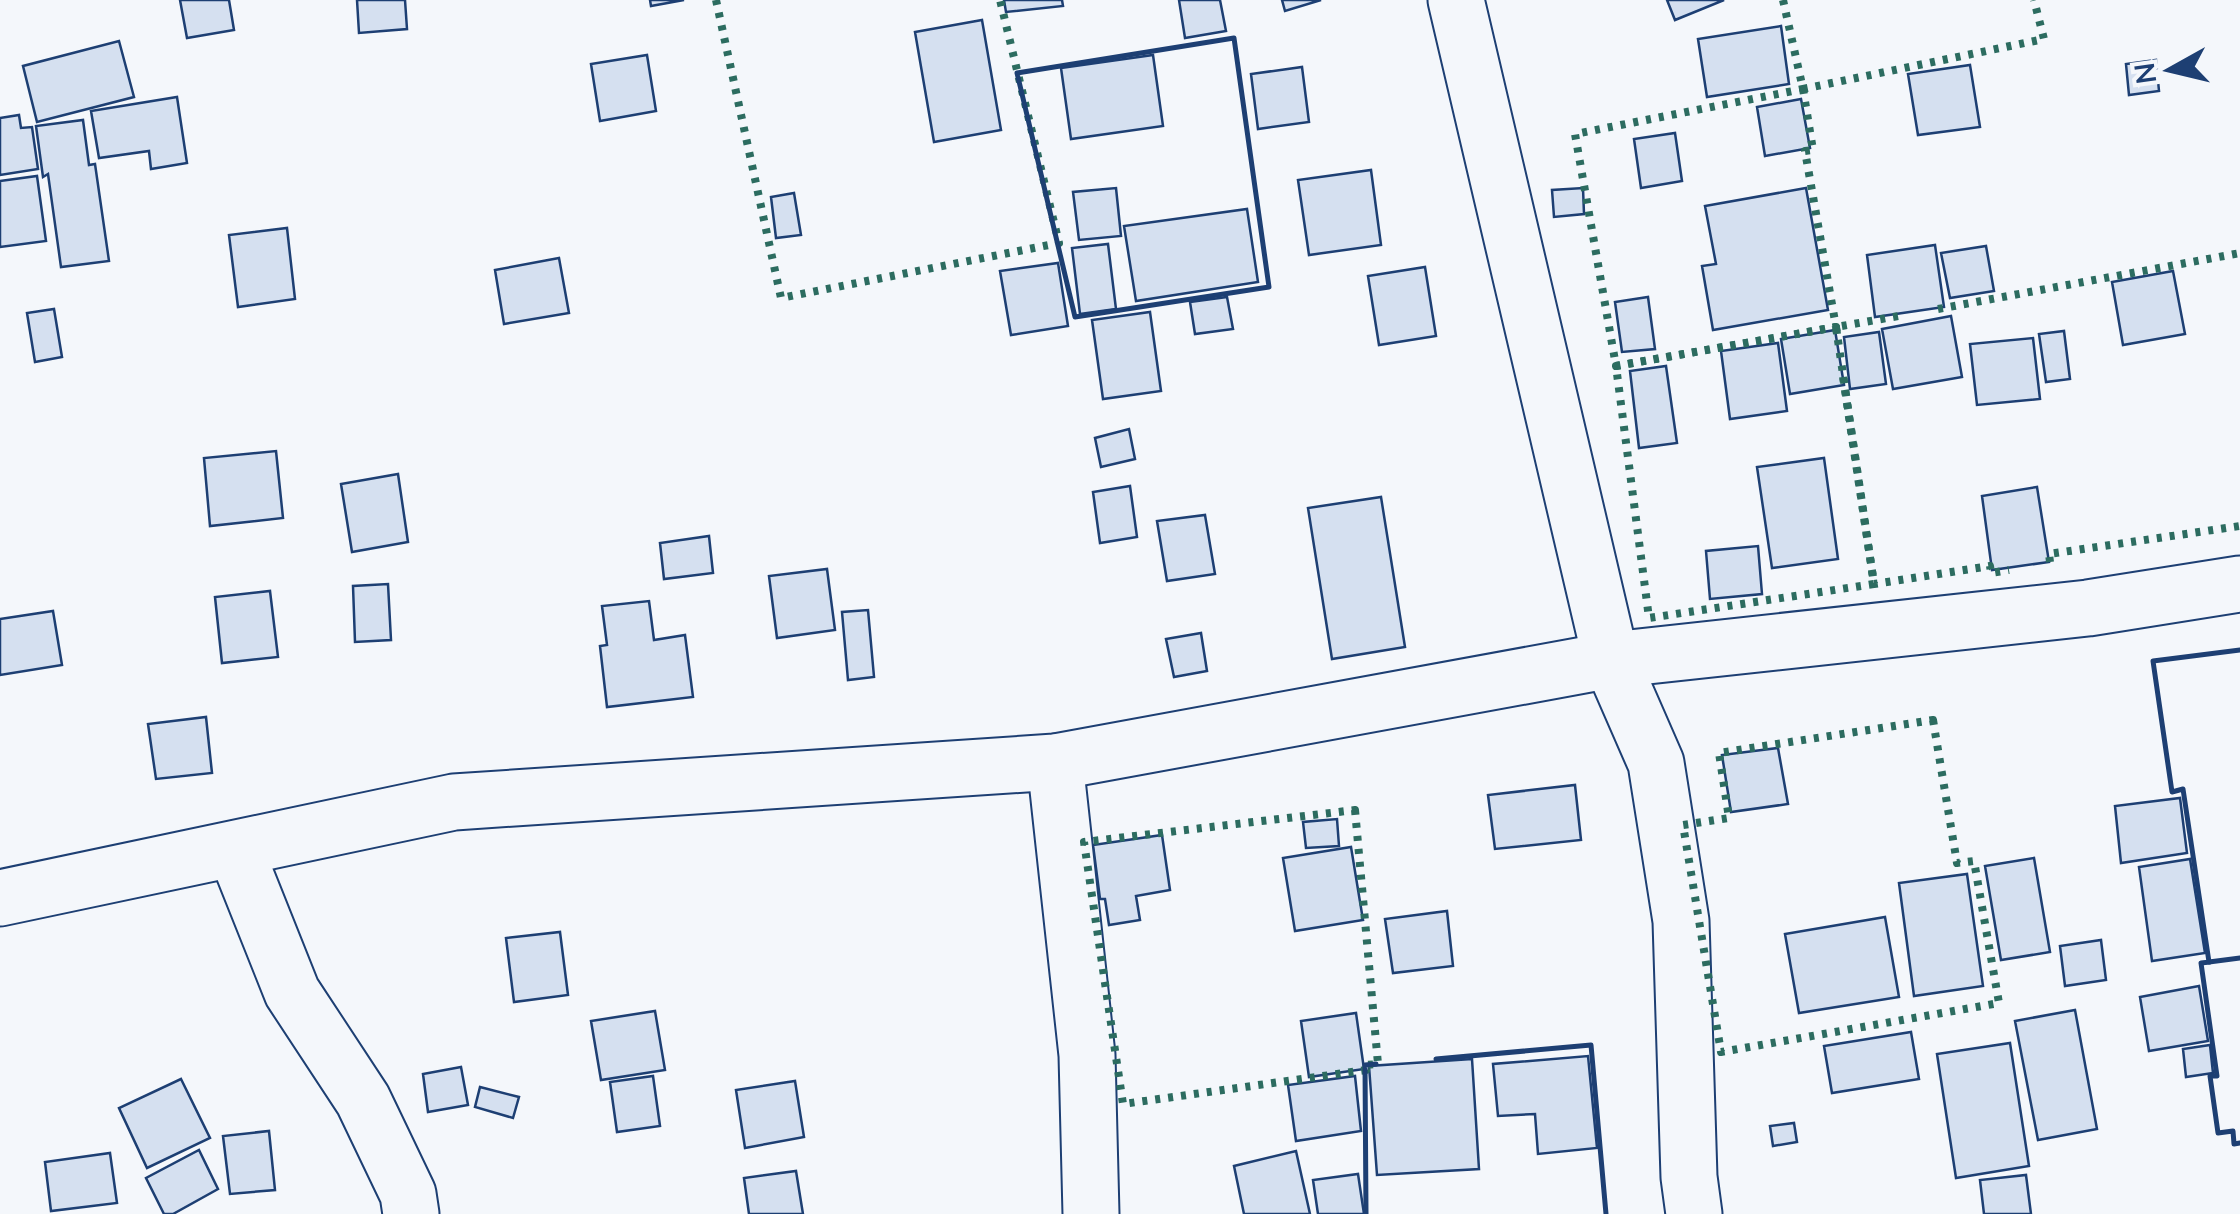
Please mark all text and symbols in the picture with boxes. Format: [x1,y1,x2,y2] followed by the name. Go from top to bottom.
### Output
[2120,20,2220,120] north arrow
[2126,61,2164,86] text: N

